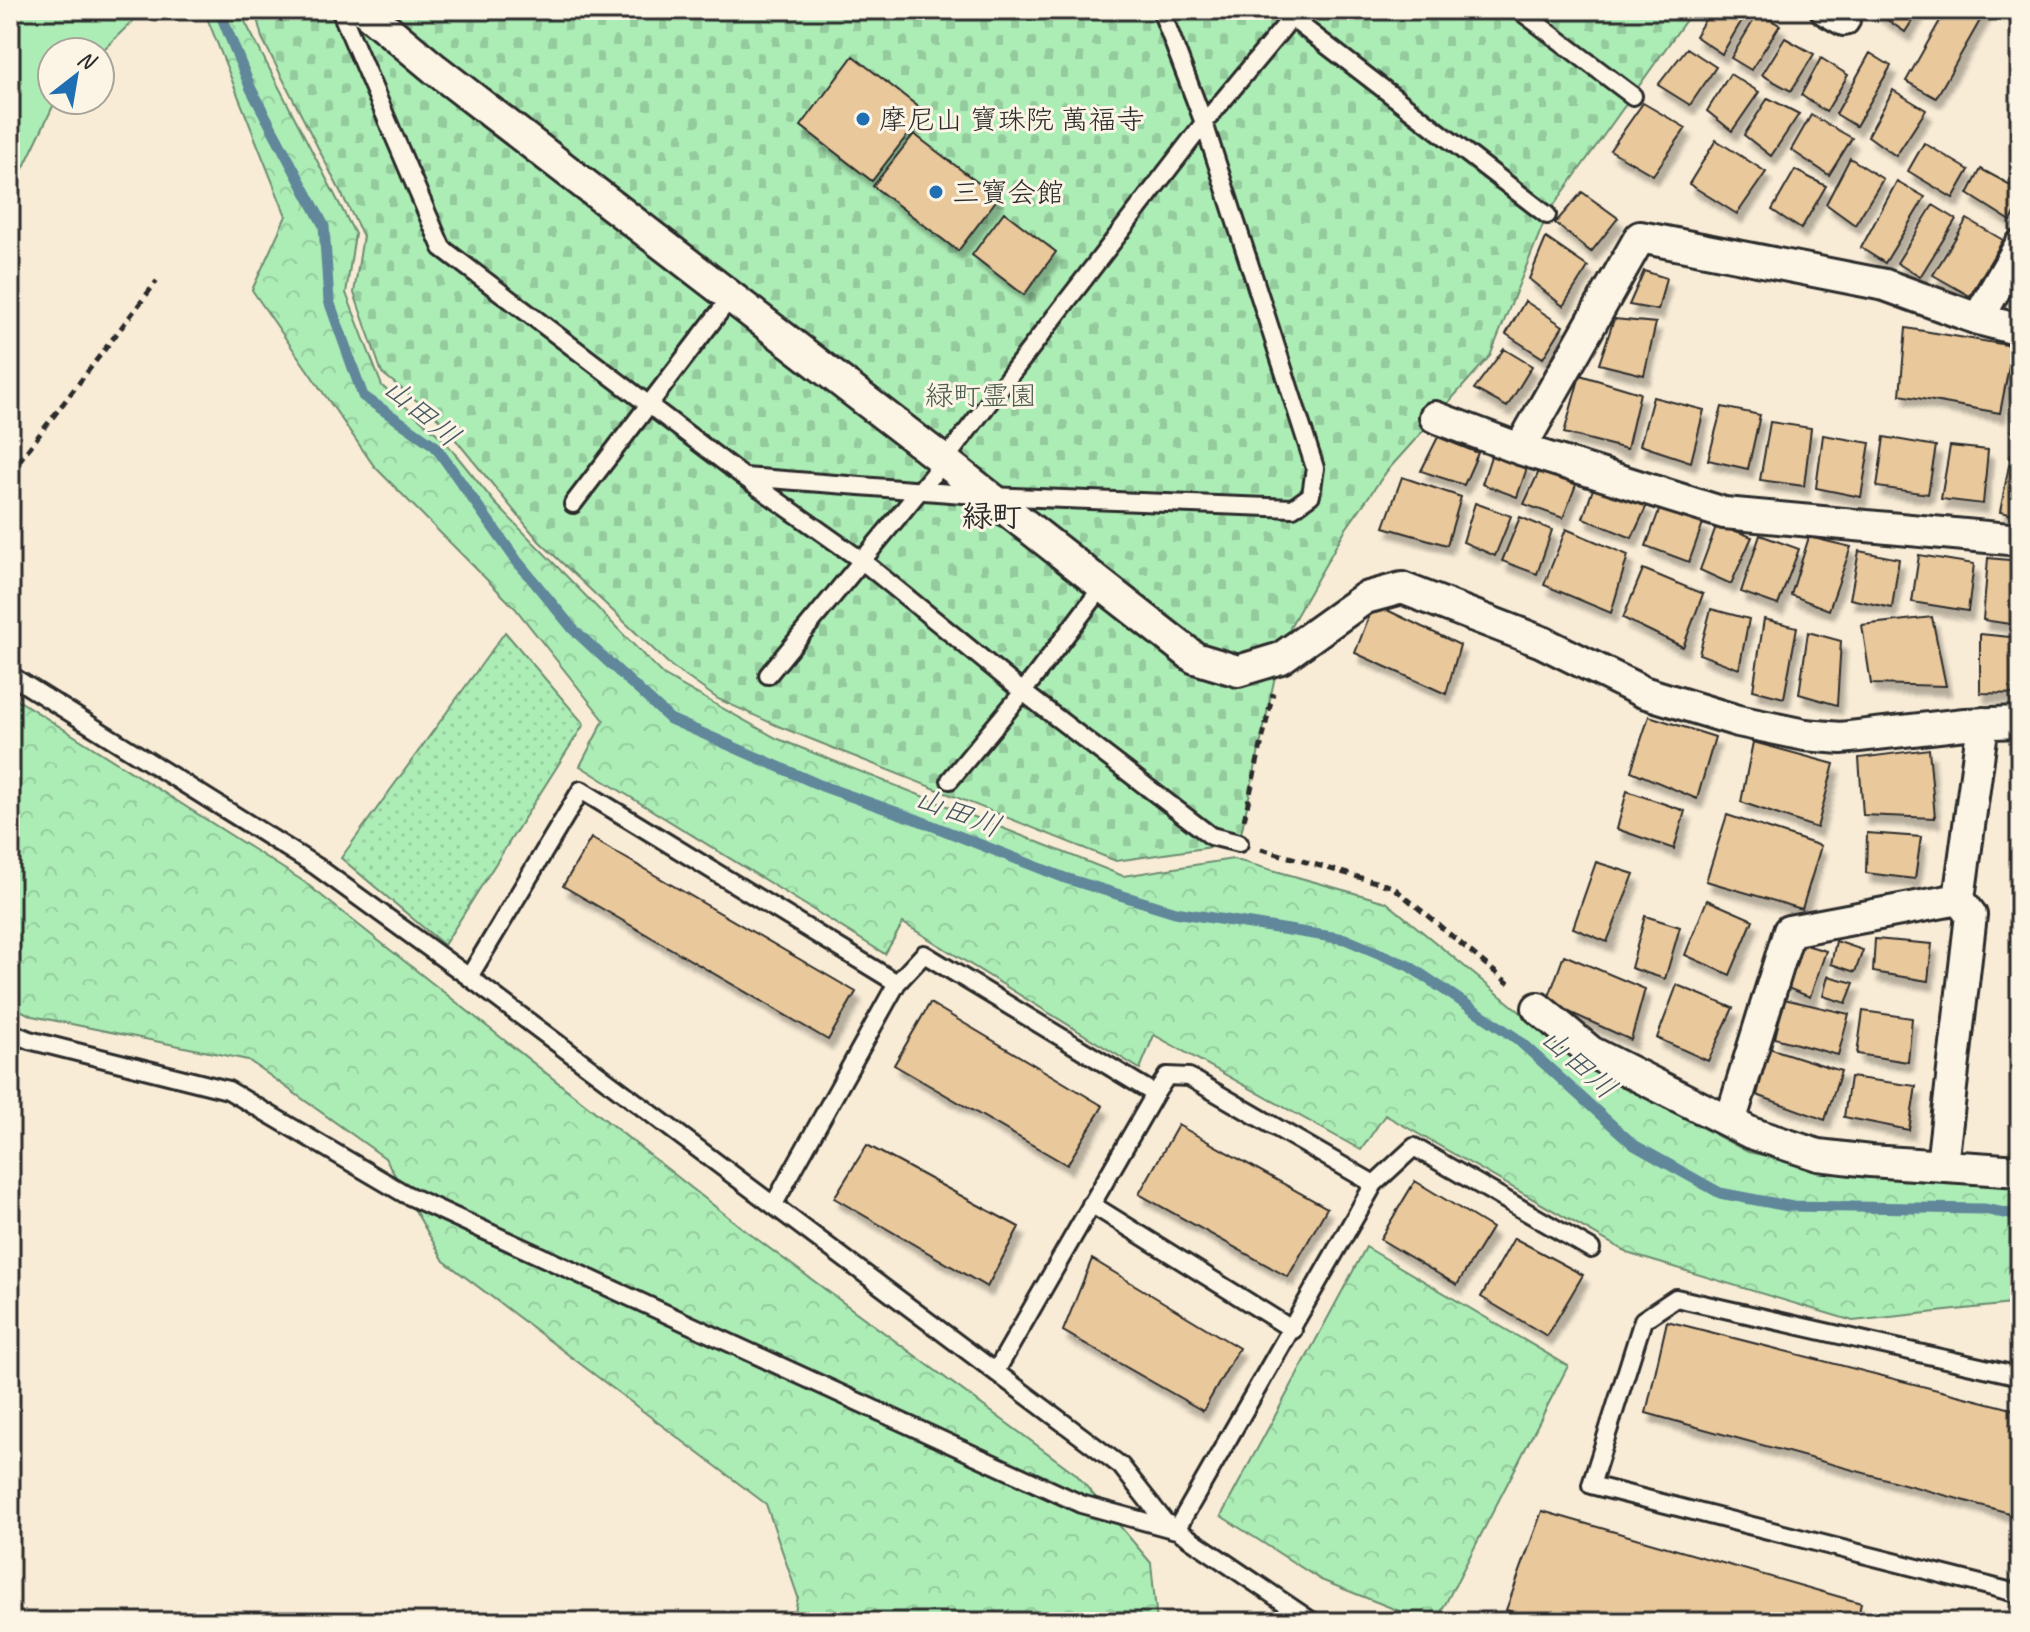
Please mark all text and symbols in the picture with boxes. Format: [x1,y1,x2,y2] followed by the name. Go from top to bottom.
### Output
[36,36,116,116] north arrow
[73,44,102,77] text: N
[879,102,1145,137] place label: 摩尼山 寶珠院 萬福寺
[854,110,872,128] marker: 摩尼山 寶珠院 萬福寺
[952,175,1064,210] place label: 三寶会館
[927,183,945,201] marker: 三寶会館
[375,369,469,455] water label: 山田川
[925,378,1037,413] park label: 緑町霊園
[962,497,1022,535] district label: 緑町
[909,778,1007,846] water label: 山田川
[1533,1019,1625,1107] water label: 山田川

